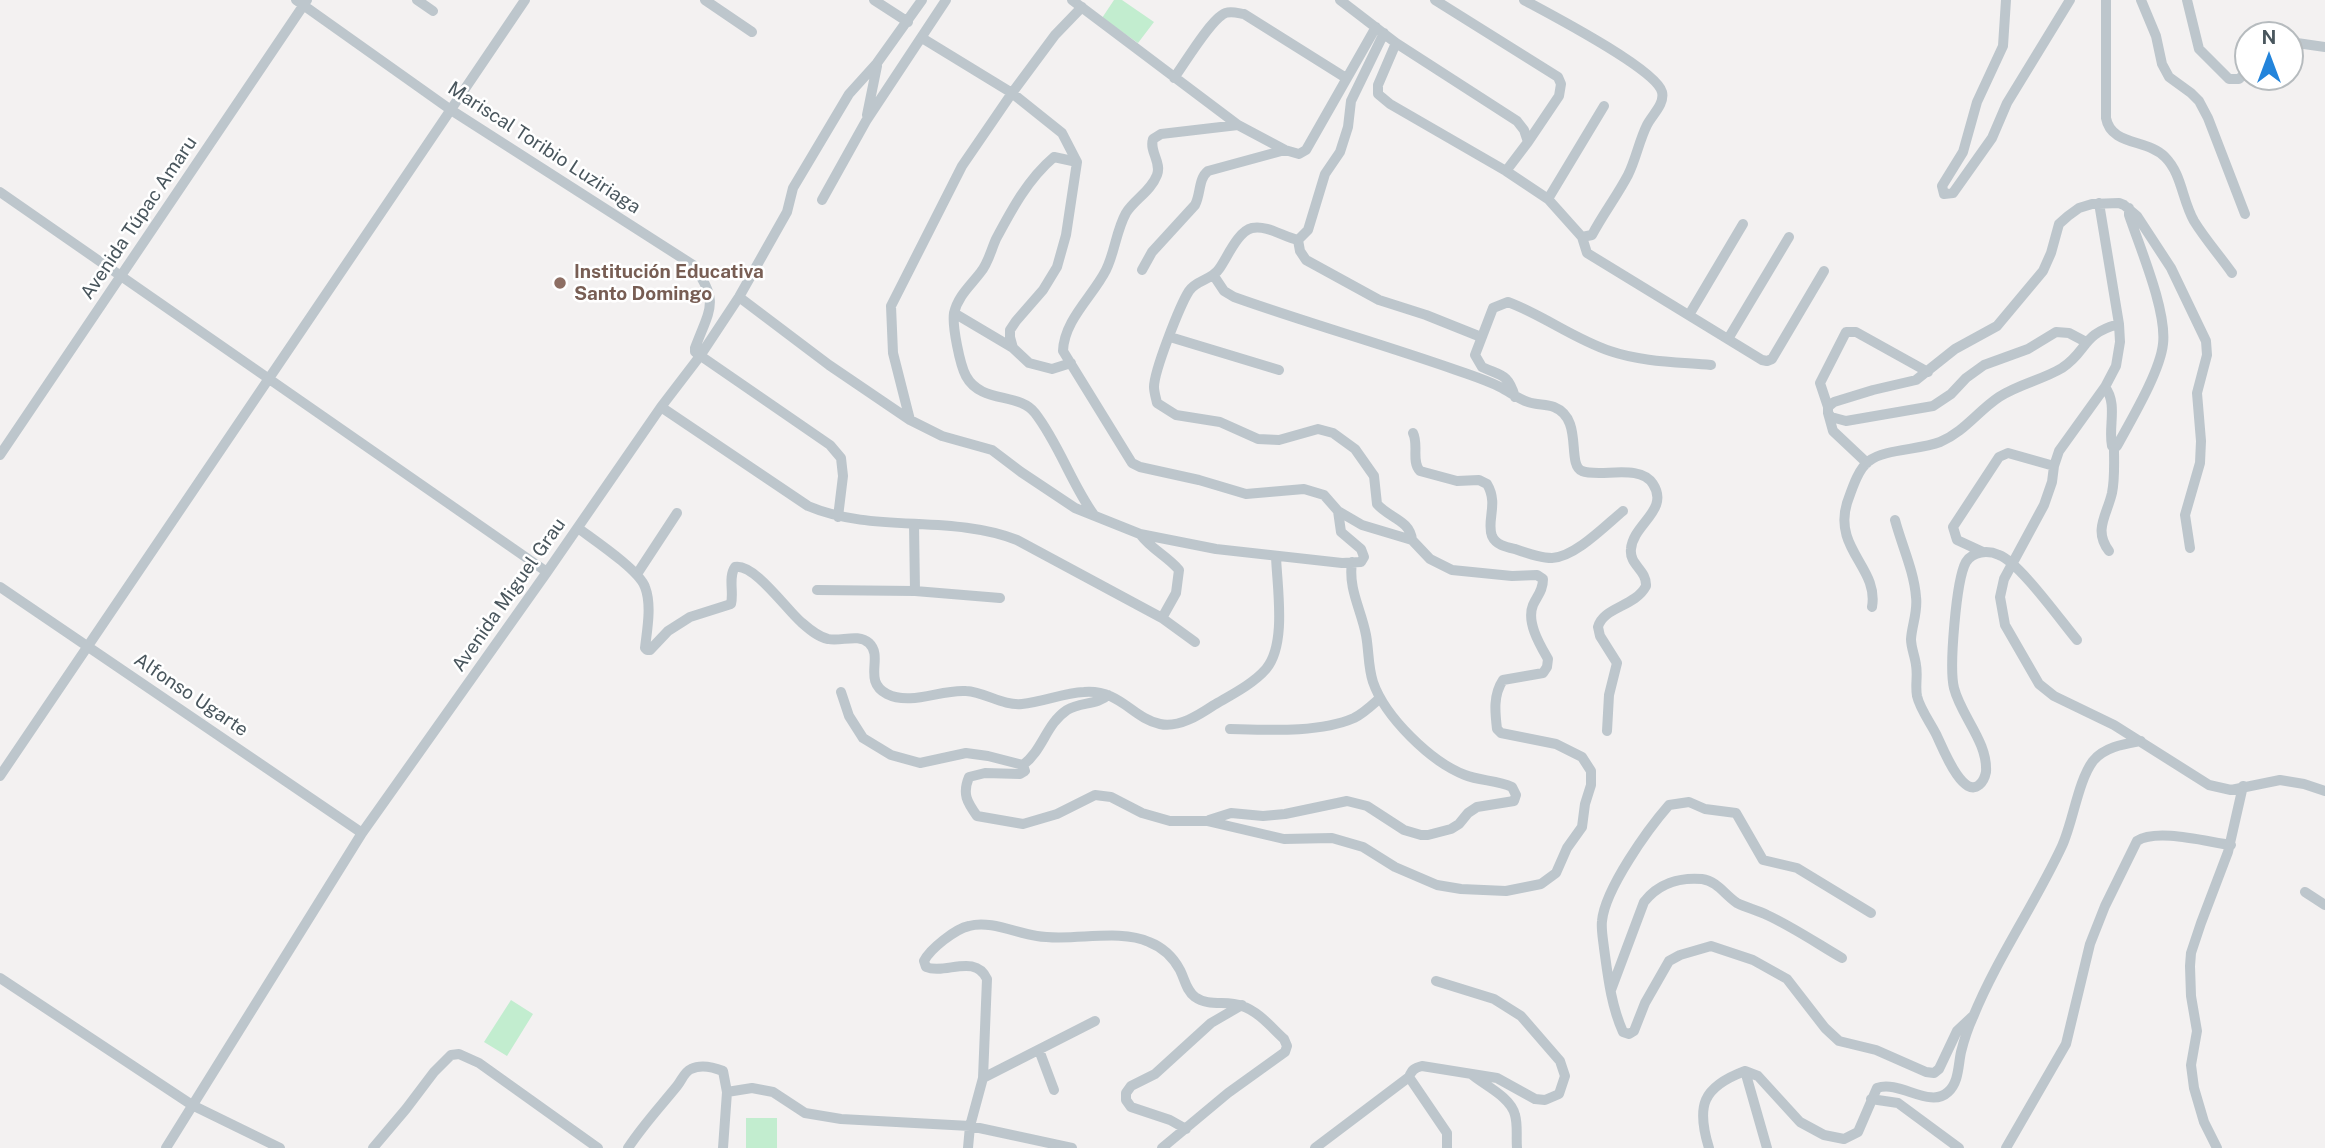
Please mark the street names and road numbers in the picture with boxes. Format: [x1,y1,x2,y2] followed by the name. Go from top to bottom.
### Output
[443,77,645,219] street label: Mariscal Toribio Luziriaga
[76,132,202,304] street label: Avenida Túpac Amaru
[447,514,571,676] street label: Avenida Miguel Grau
[130,648,252,742] street label: Alfonso Ugarte

